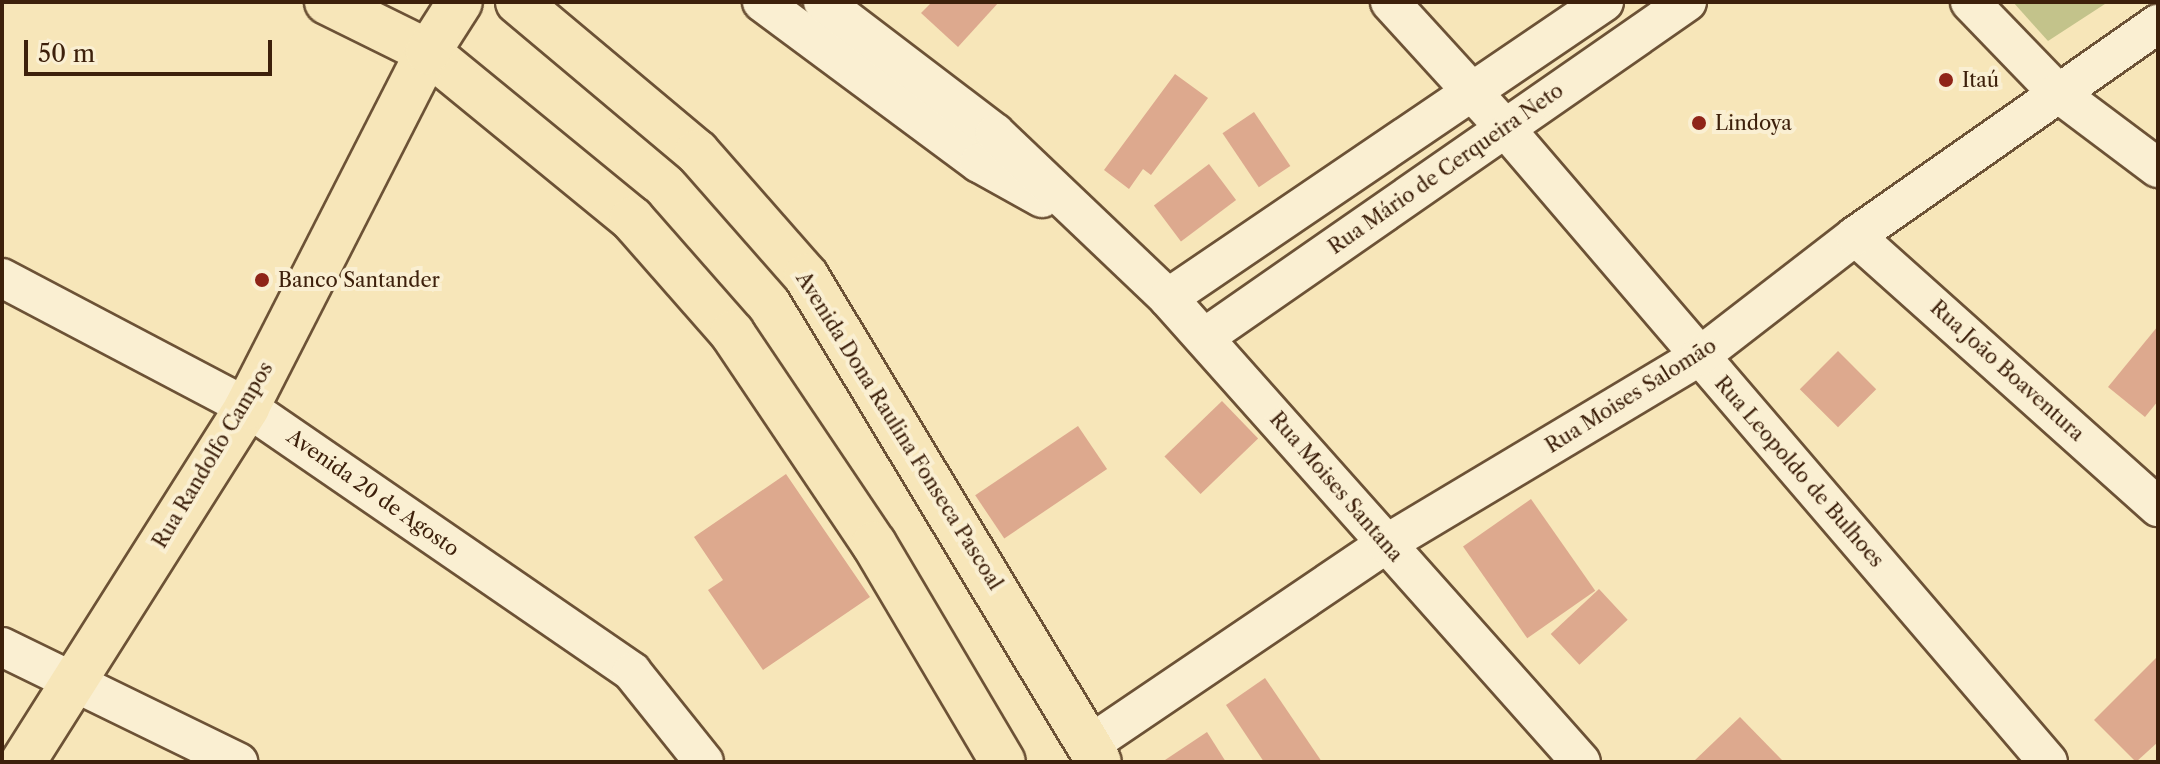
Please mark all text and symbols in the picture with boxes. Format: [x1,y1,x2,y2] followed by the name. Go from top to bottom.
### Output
[28,24,276,74] scale bar
[38,39,95,68] text: 50 m
[1962,68,1999,92] place label: Itaú
[1937,71,1955,89] marker: Itaú
[1324,78,1568,260] street label: Rua Mário de Cerqueira Neto
[1715,111,1792,135] place label: Lindoya
[1690,114,1708,132] marker: Lindoya
[790,267,1008,595] street label: Avenida Dona Raulina Fonseca Pascoal
[278,268,440,292] place label: Banco Santander
[253,271,271,289] marker: Banco Santander
[1925,296,2089,446] street label: Rua João Boaventura
[1541,334,1721,458] street label: Rua Moises Salomão
[148,357,278,553] street label: Rua Randolfo Campos
[1709,372,1889,572] street label: Rua Leopoldo de Bulhoes
[1264,407,1408,567] street label: Rua Moises Santana
[282,424,464,562] street label: Avenida 20 de Agosto

